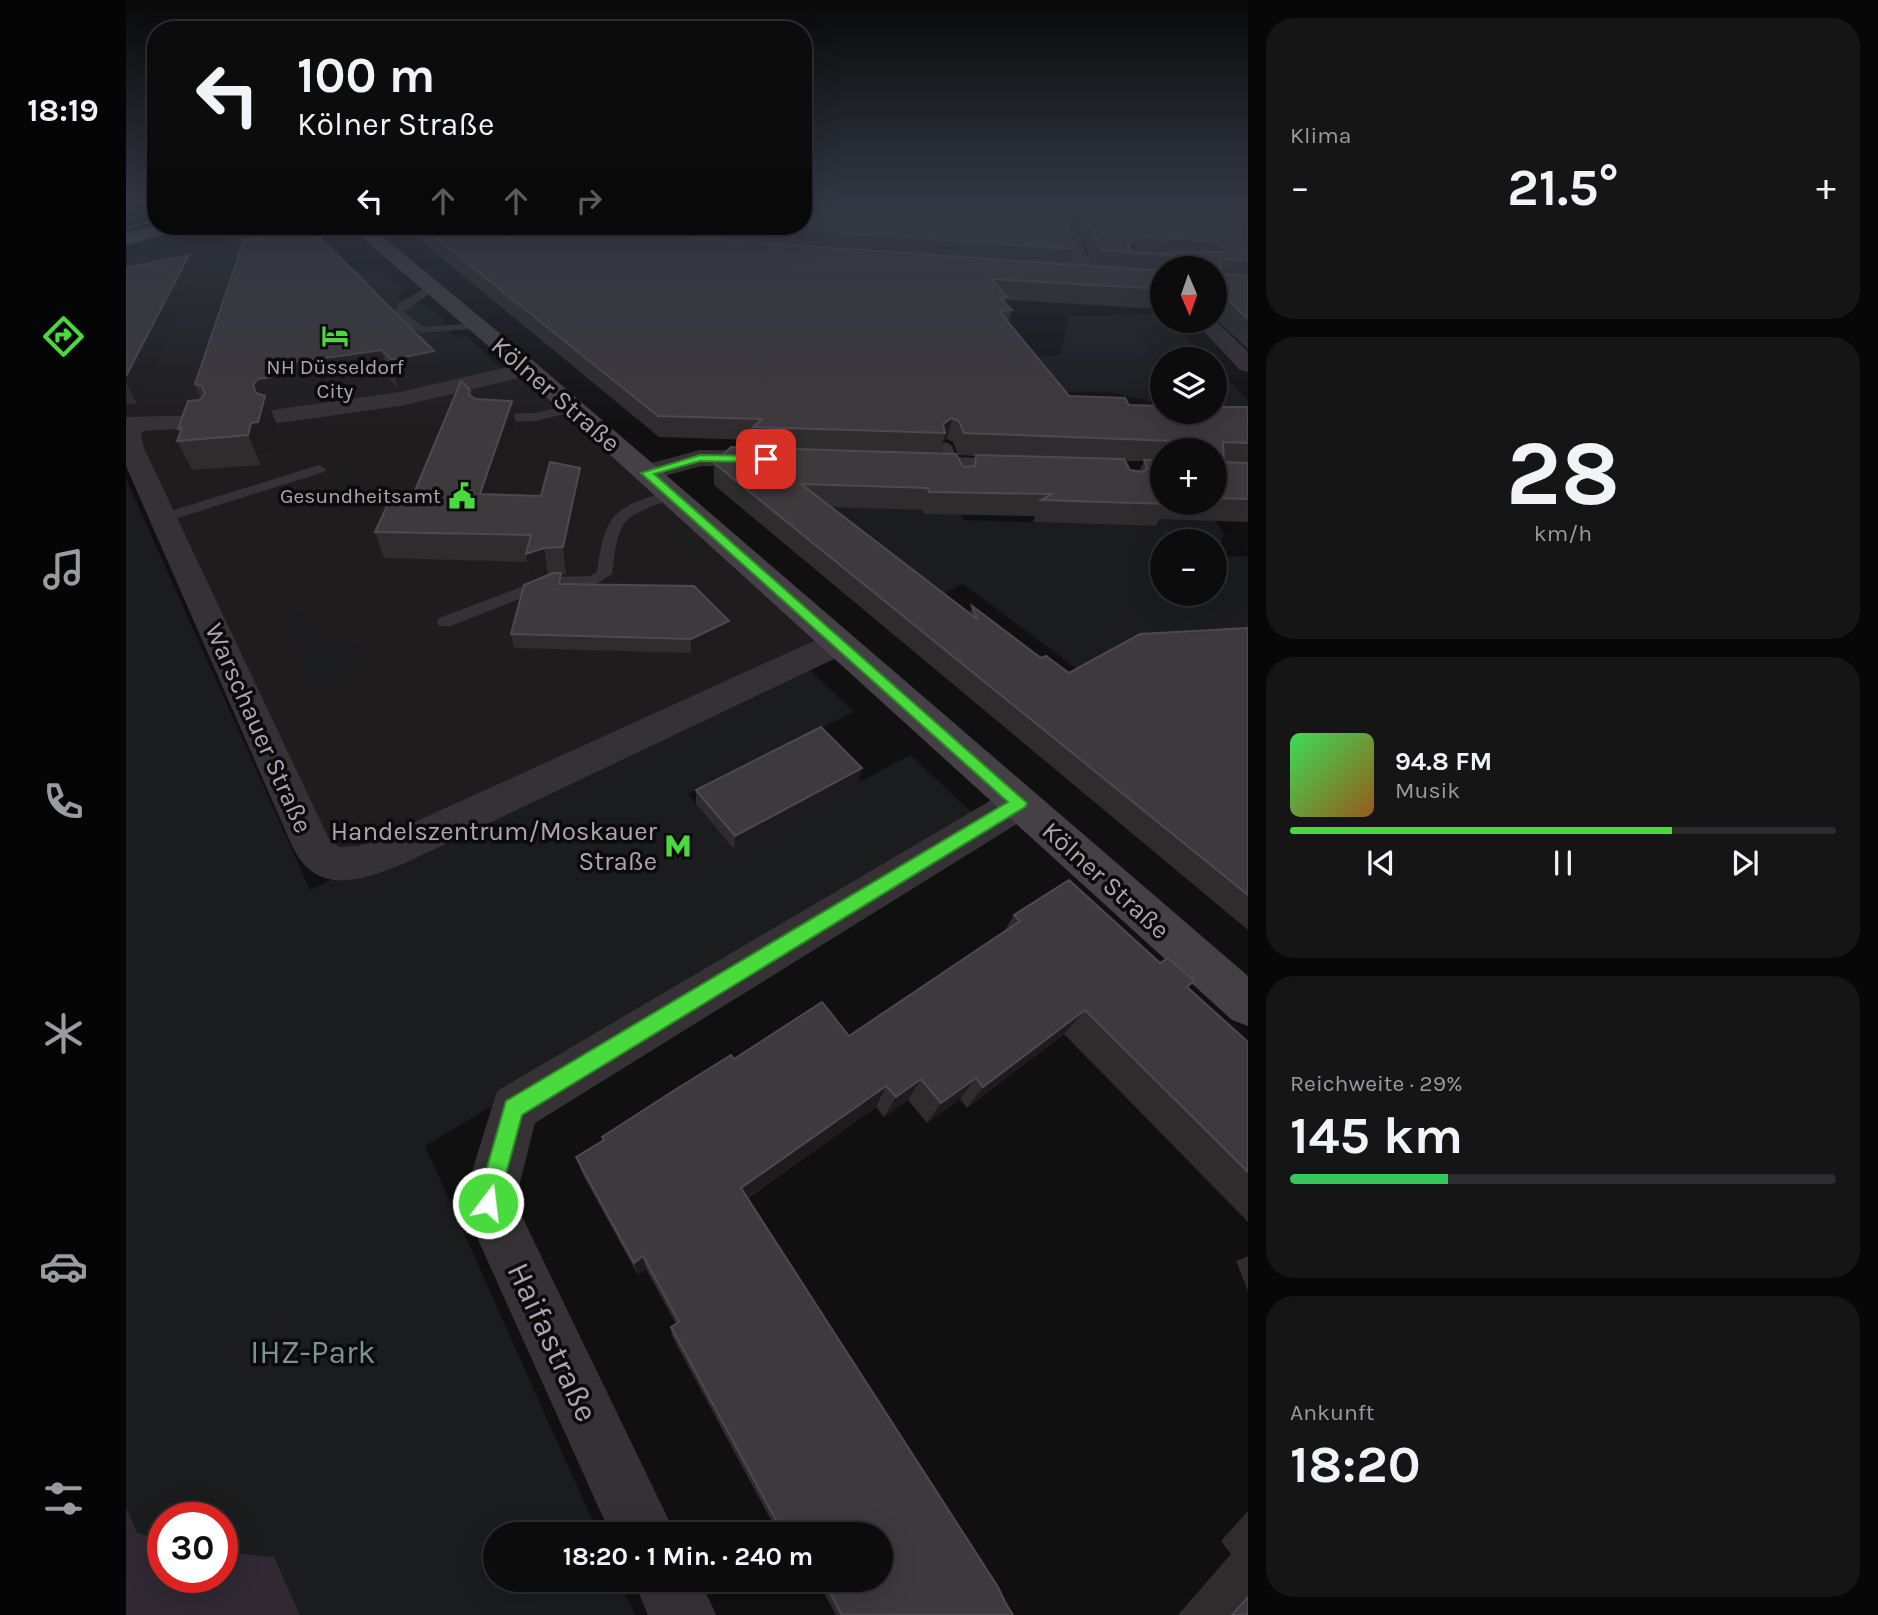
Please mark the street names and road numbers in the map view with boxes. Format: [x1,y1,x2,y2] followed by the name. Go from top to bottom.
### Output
[485,330,626,459] street label: Kölner Straße
[198,618,319,838] street label: Warschauer Straße
[1036,815,1176,946] street label: Kölner Straße
[500,1257,605,1428] street label: Haifastraße

